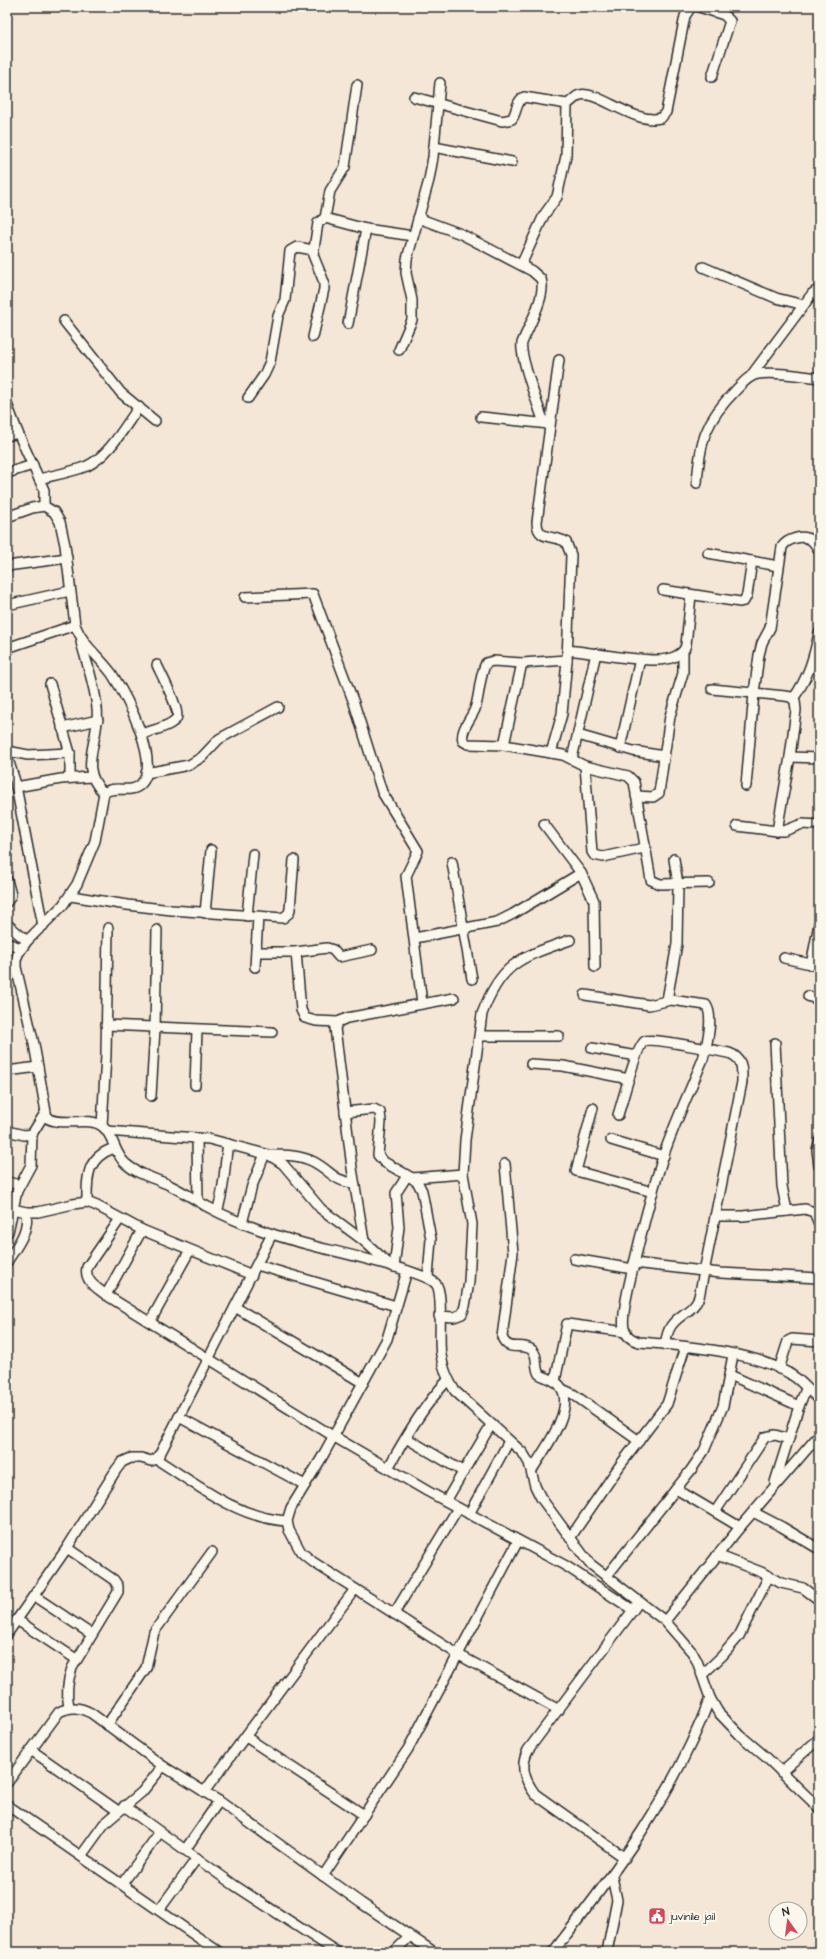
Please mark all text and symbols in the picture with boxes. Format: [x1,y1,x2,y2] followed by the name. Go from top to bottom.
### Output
[768,1901,808,1941] north arrow
[781,1904,791,1920] text: N
[647,1906,667,1926] public building icon: juvinile jail
[668,1909,715,1924] place label: juvinile jail

